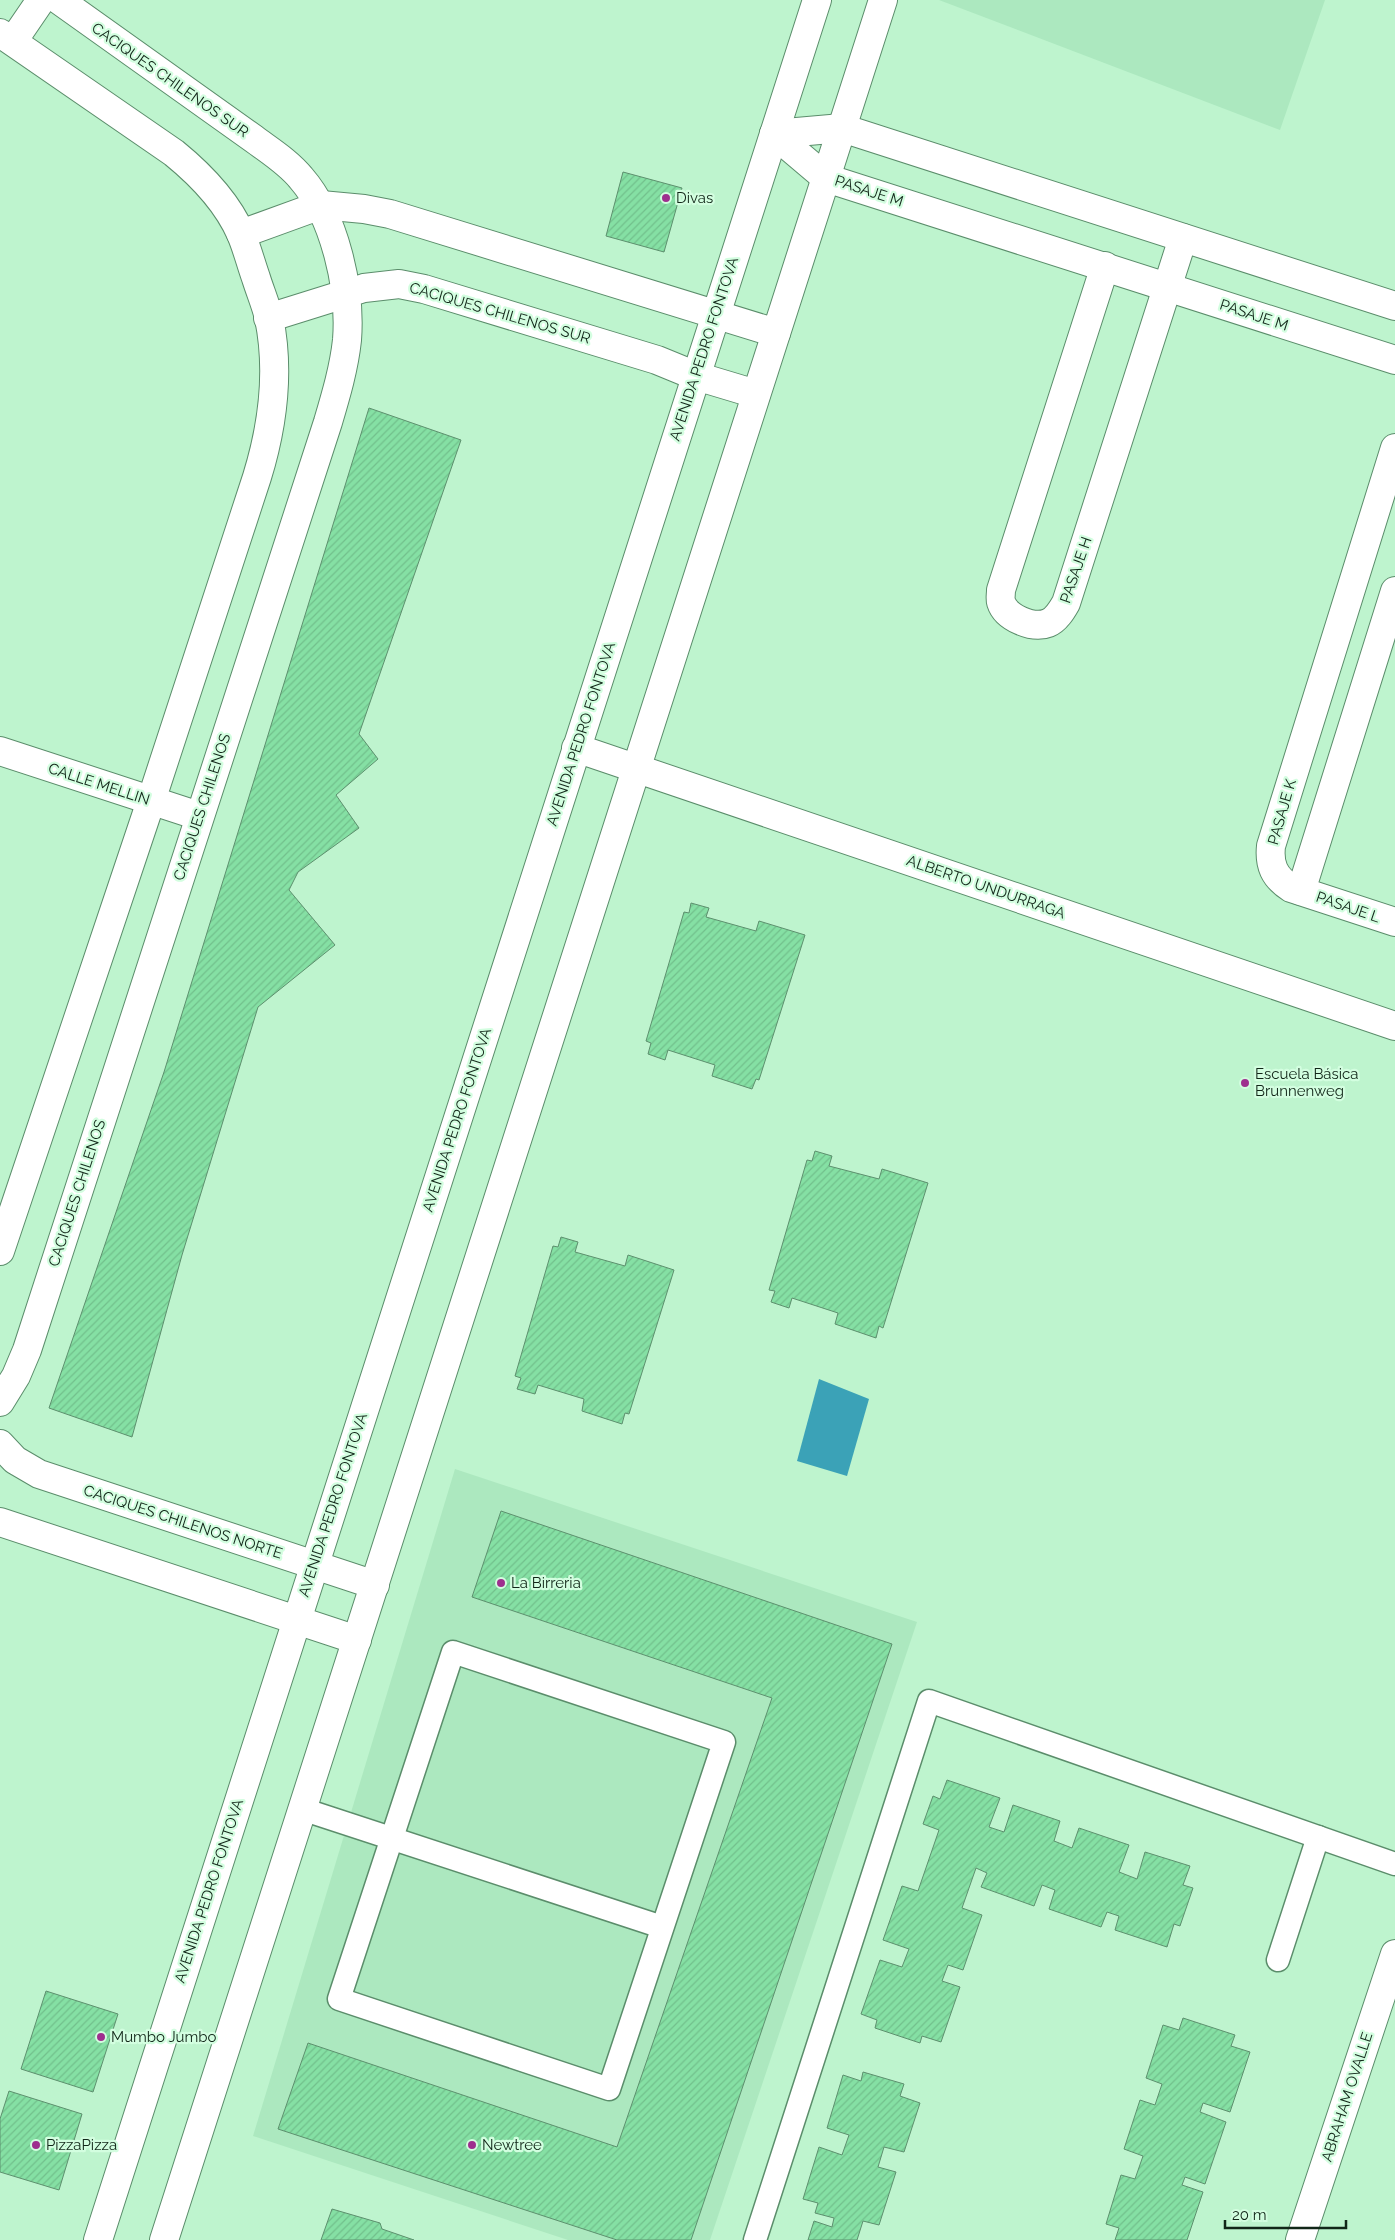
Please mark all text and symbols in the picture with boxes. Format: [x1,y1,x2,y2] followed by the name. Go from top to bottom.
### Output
[88,19,252,141] street label: CACIQUES CHILENOS SUR
[832,171,906,211] street label: PASAJE M
[676,189,713,207] place label: Divas
[660,192,672,204] marker: Divas
[666,255,742,443] street label: AVENIDA PEDRO FONTOVA
[407,279,593,348] street label: CACIQUES CHILENOS SUR
[1217,295,1291,335] street label: PASAJE M
[1056,535,1096,605] street label: PASAJE H
[543,640,619,828] street label: AVENIDA PEDRO FONTOVA
[170,731,234,883] street label: CACIQUES CHILENOS
[46,759,152,809] street label: CALLE MELLIN
[1264,777,1300,847] street label: PASAJE K
[904,851,1068,923] street label: ALBERTO UNDURRAGA
[1314,888,1383,926] street label: PASAJE L
[419,1026,495,1214] street label: AVENIDA PEDRO FONTOVA
[1255,1065,1358,1100] place label: Escuela Básica Brunnenweg
[1239,1077,1251,1089] marker: Escuela Básica Brunnenweg
[45,1117,109,1269] street label: CACIQUES CHILENOS
[295,1411,371,1599] street label: AVENIDA PEDRO FONTOVA
[81,1481,285,1563] street label: CACIQUES CHILENOS NORTE
[511,1574,581,1592] place label: La Birreria
[495,1577,507,1589] marker: La Birreria
[171,1797,247,1985] street label: AVENIDA PEDRO FONTOVA
[111,2028,217,2046] place label: Mumbo Jumbo
[1318,2030,1376,2164] street label: ABRAHAM OVALLE
[95,2031,107,2043] marker: Mumbo Jumbo
[46,2136,117,2154] place label: PizzaPizza
[482,2136,542,2154] place label: Newtree
[30,2139,42,2151] marker: PizzaPizza
[466,2139,478,2151] marker: Newtree
[1225,2198,1346,2230] scale bar
[1232,2206,1267,2224] text: 20 m

